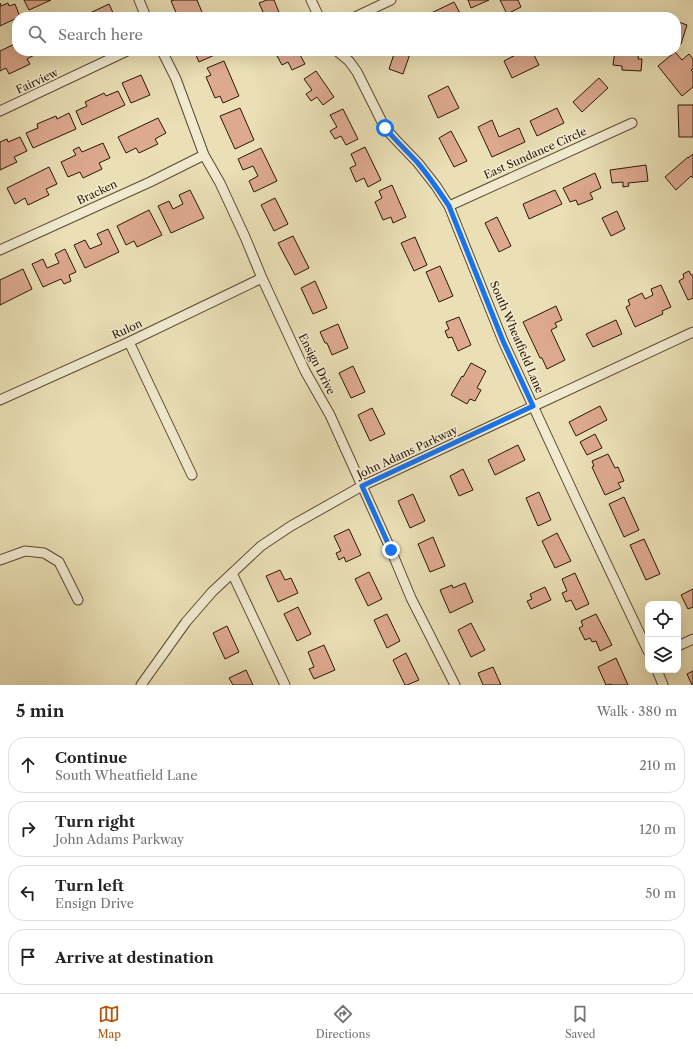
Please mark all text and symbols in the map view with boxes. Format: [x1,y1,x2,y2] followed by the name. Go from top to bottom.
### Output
[12,12,681,56] search box
[26,23,48,45] icon: search
[58,25,143,44] text: Search here
[14,65,61,97] street label: Fairview
[376,119,394,137] route start
[481,124,589,182] street label: East Sundance Circle
[75,177,119,207] street label: Bracken
[487,279,547,395] street label: South Wheatfield Lane
[110,316,144,342] street label: Rulon
[296,331,338,397] street label: Ensign Drive
[353,422,460,482] street label: John Adams Parkway
[382,541,400,559] route end
[645,601,681,673] map controls
[645,601,681,637] button: locate
[645,637,681,673] button: layers
[16,701,64,721] text: 5 min
[597,703,677,719] text: Walk · 380 m
[55,748,127,767] text: Continue
[17,754,39,776] icon: ahead
[639,757,676,773] text: 210 m
[55,767,197,783] text: South Wheatfield Lane
[55,812,135,831] text: Turn right
[17,818,39,840] icon: right
[639,821,676,837] text: 120 m
[55,831,184,847] text: John Adams Parkway
[55,876,124,895] text: Turn left
[17,882,39,904] icon: left
[645,885,676,901] text: 50 m
[55,895,134,911] text: Ensign Drive
[17,946,39,968] icon: arrive
[55,948,214,967] text: Arrive at destination
[97,1003,121,1041] tab: Map
[316,1003,370,1041] tab: Directions
[565,1003,596,1041] tab: Saved

